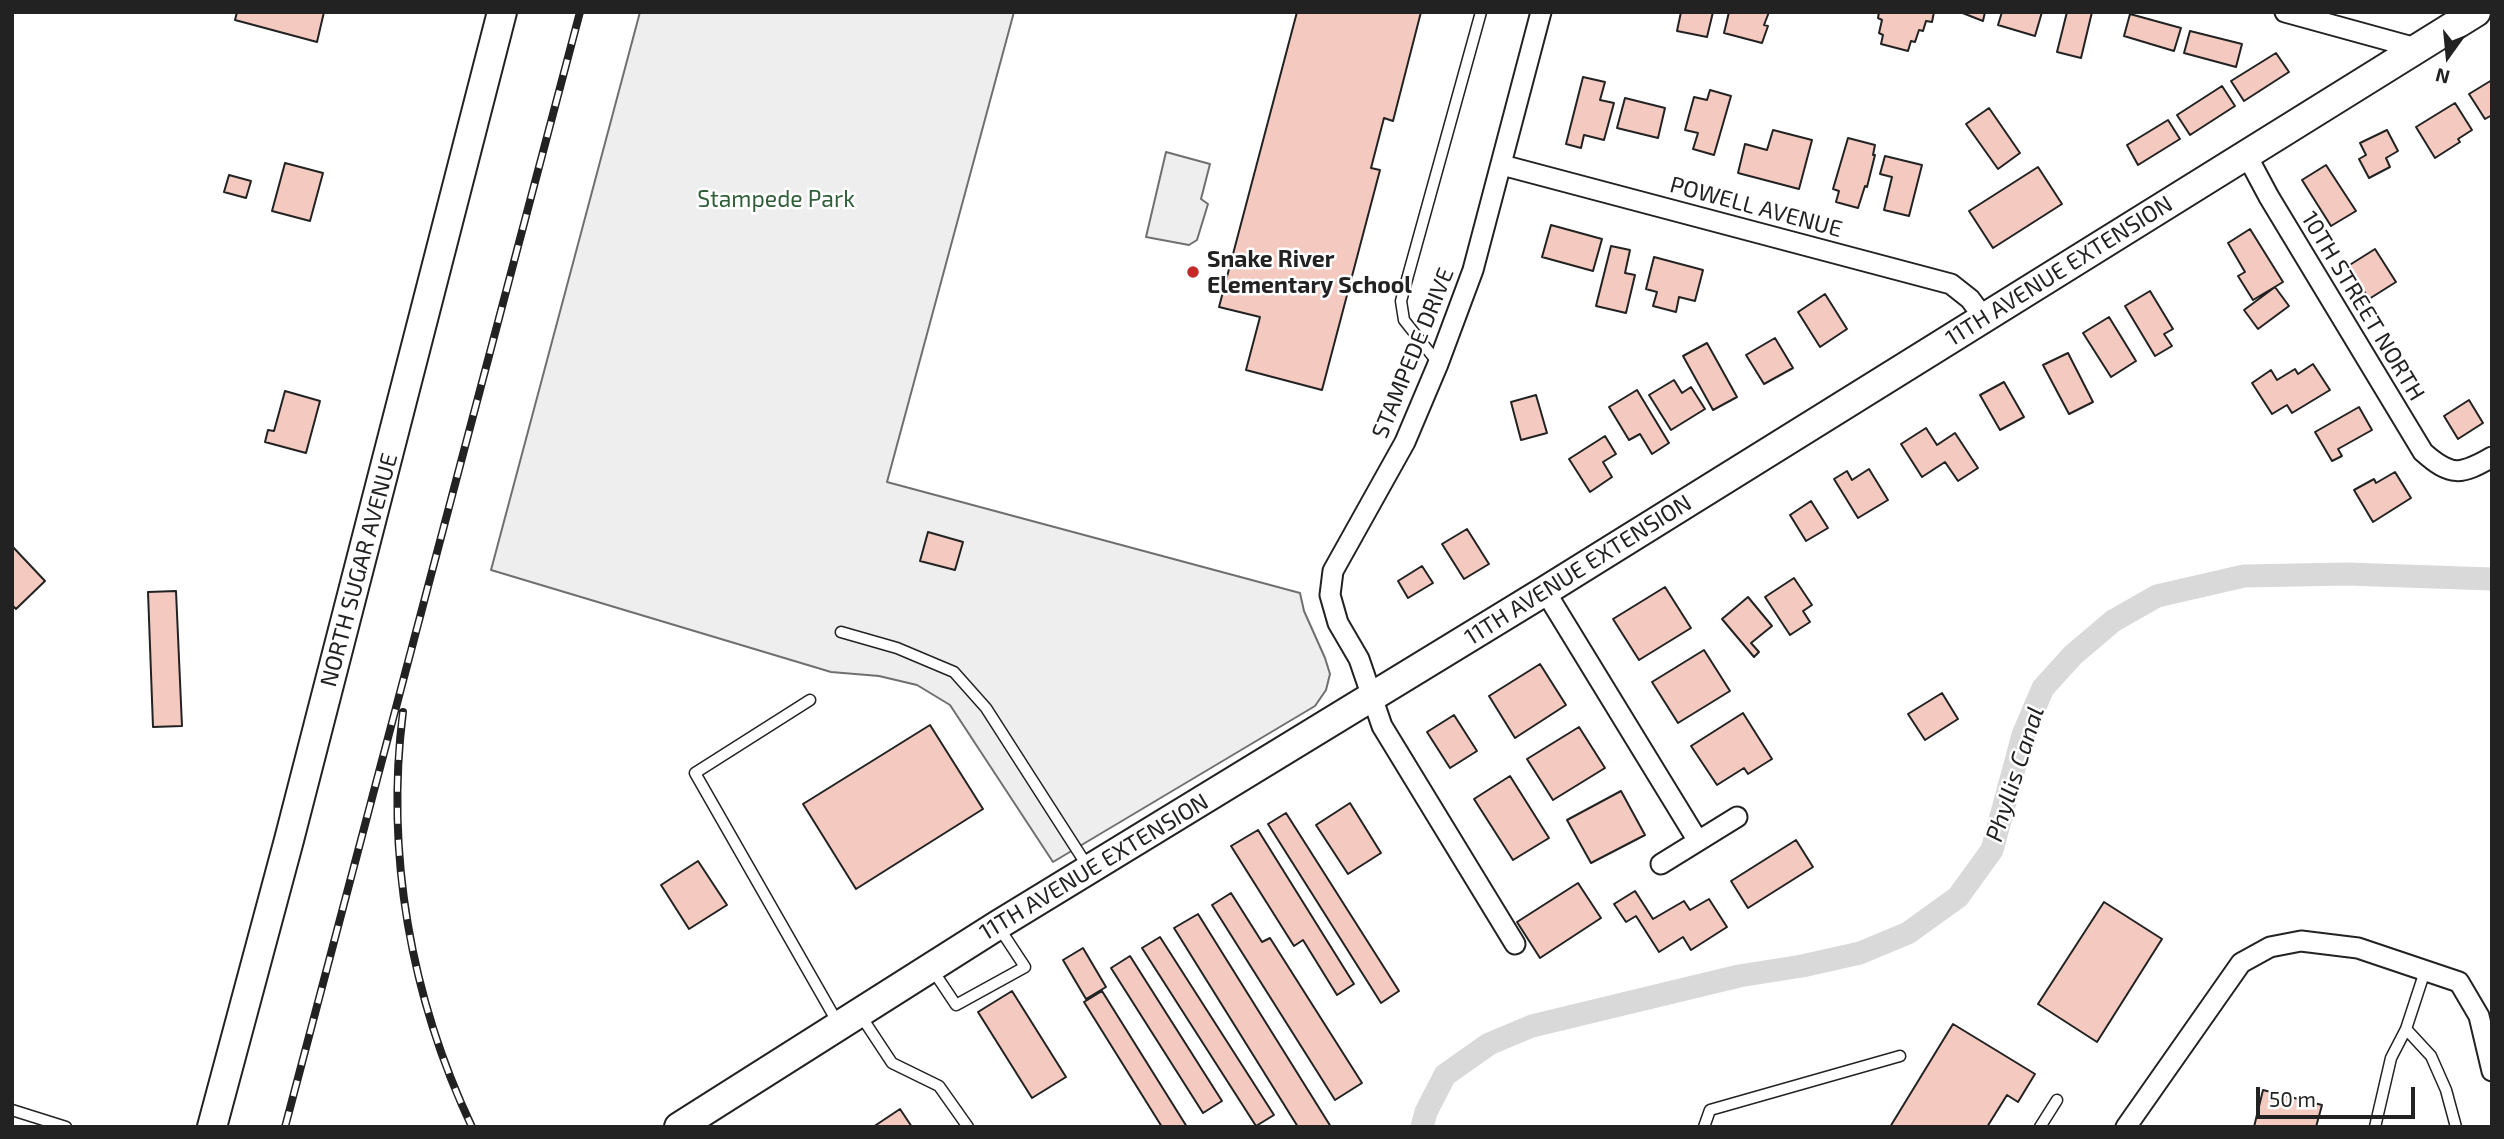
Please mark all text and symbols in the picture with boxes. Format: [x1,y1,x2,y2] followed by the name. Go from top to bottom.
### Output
[2413,21,2483,91] north arrow
[2433,64,2452,90] text: N
[1667,171,1845,243] street label: POWELL AVENUE
[697,185,855,213] park label: Stampede Park
[1941,190,2177,352] street label: 11TH AVENUE EXTENSION
[2296,206,2430,406] street label: 10TH STREET NORTH
[1207,245,1412,299] place label: Snake River Elementary School
[1185,264,1201,280] marker: Snake River Elementary School
[1366,264,1460,442] street label: STAMPEDE DRIVE
[315,450,403,690] street label: NORTH SUGAR AVENUE
[1460,489,1696,651] street label: 11TH AVENUE EXTENSION
[1980,703,2050,845] water label: Phyllis Canal
[975,788,1213,946] street label: 11TH AVENUE EXTENSION
[2259,1072,2418,1116] scale bar
[2269,1086,2316,1111] text: 50 m

